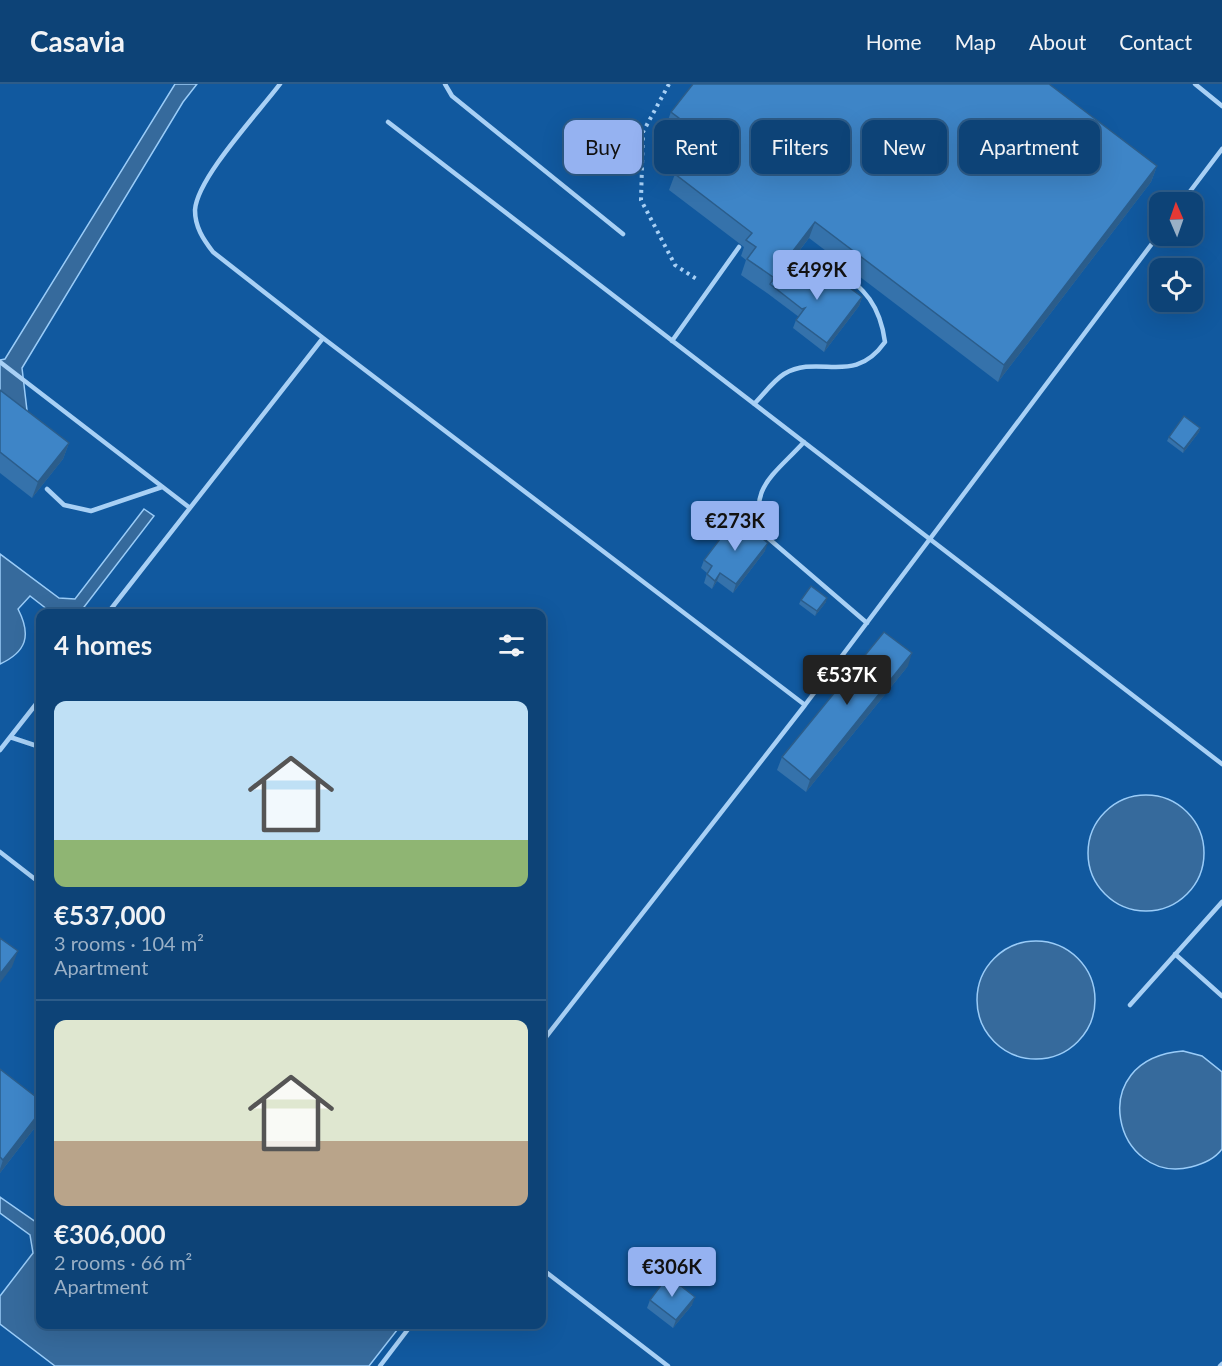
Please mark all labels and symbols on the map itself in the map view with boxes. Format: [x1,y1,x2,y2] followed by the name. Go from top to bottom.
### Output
[1149,192,1203,246] north arrow
[775,250,859,301] pin: €499K
[693,501,777,552] pin: €273K
[805,655,889,706] pin: €537K
[630,1247,714,1298] pin: €306K

